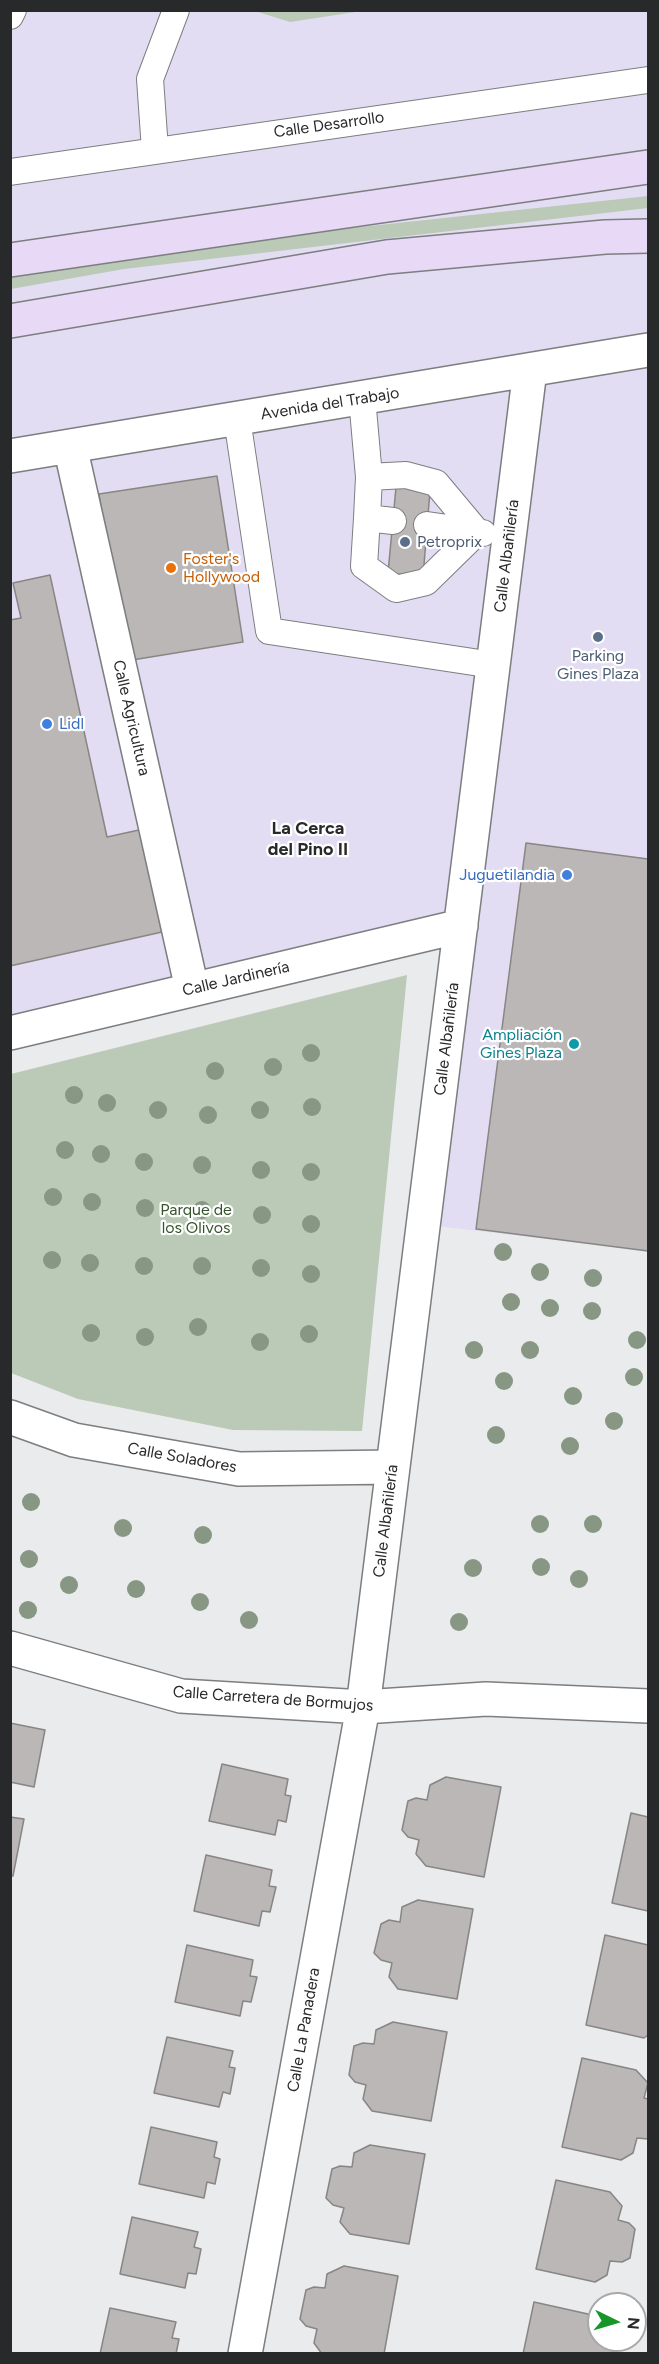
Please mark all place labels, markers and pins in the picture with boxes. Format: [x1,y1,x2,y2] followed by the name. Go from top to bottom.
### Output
[417,532,482,552] place label: Petroprix
[398,535,412,549] marker: Petroprix
[183,549,260,587] place label: Foster's Hollywood
[164,561,178,575] marker: Foster's Hollywood
[591,630,605,644] marker: Parking Gines Plaza
[557,646,639,684] place label: Parking Gines Plaza
[59,714,84,734] place label: Lidl
[40,717,54,731] marker: Lidl
[459,865,555,885] place label: Juguetilandia
[560,868,574,882] marker: Juguetilandia
[480,1025,562,1063] place label: Ampliación Gines Plaza
[567,1037,581,1051] marker: Ampliación Gines Plaza

